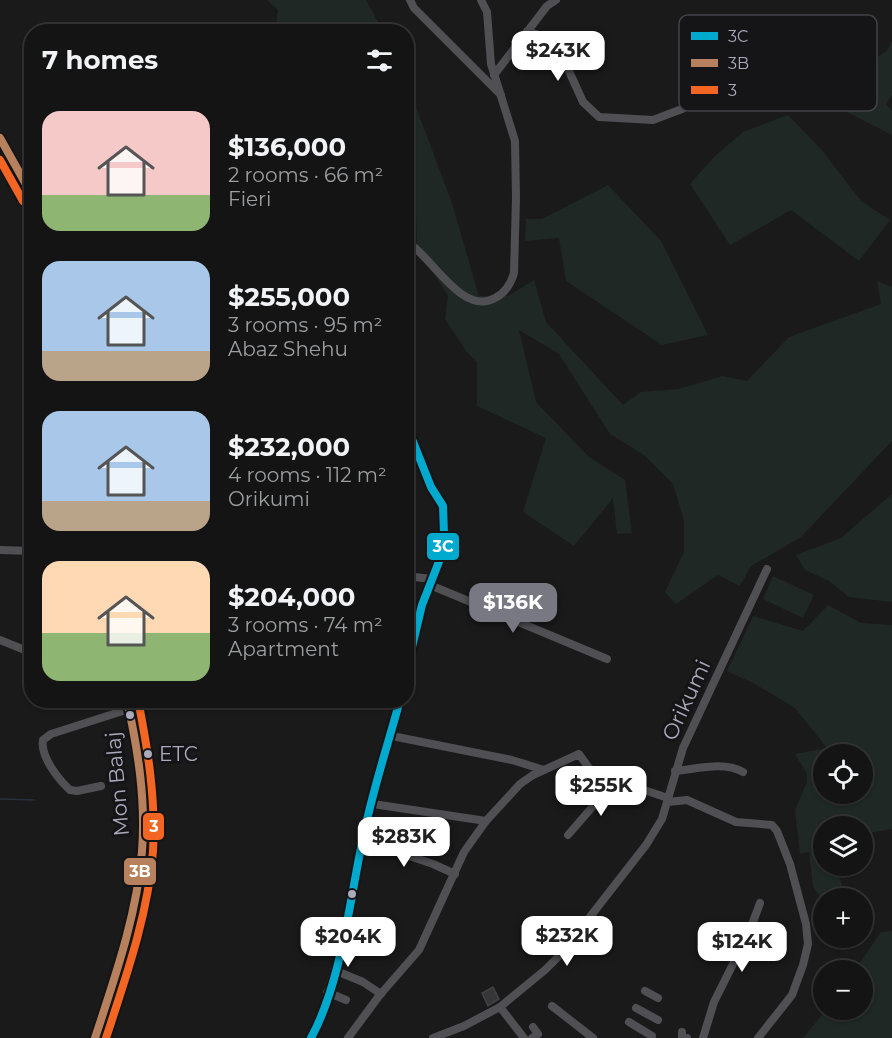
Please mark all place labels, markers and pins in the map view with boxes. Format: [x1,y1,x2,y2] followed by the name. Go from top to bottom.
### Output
[516,31,600,82] pin: $243K
[471,583,555,634] pin: $136K
[124,709,136,721] unlabelled marker
[159,742,198,766] place label: ETC
[142,748,154,760] marker: ETC
[559,766,643,817] pin: $255K
[362,817,446,868] pin: $283K
[346,888,358,900] unlabelled marker
[525,916,609,967] pin: $232K
[306,917,390,968] pin: $204K
[700,922,784,973] pin: $124K

